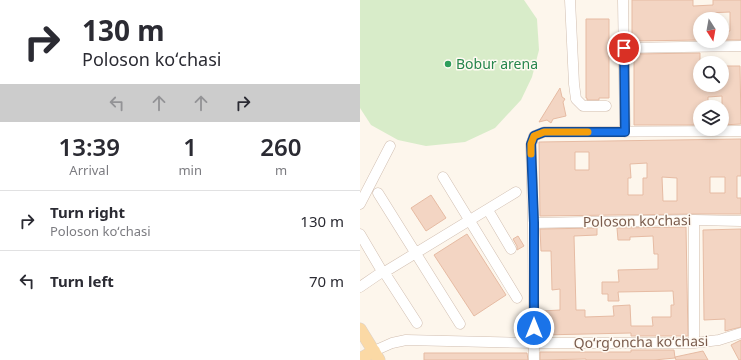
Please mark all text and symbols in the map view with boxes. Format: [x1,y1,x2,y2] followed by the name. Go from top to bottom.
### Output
[82,11,165,49] text: 130 m
[693,12,729,48] north arrow
[693,12,729,136] map controls
[16,16,68,68] icon: right
[607,31,641,65] pin
[613,37,635,59] icon: arrive
[82,47,221,71] text: Poloson koʻchasi
[456,54,538,73] place label: Bobur arena
[693,56,729,92] button: search
[443,59,453,69] marker: Bobur arena
[106,92,128,114] icon: left
[148,92,170,114] icon: ahead
[190,92,212,114] icon: ahead
[232,92,254,114] icon: right
[693,100,729,136] button: layers
[58,130,120,163] text: 13:39
[183,130,197,163] text: 1
[260,130,302,163] text: 260
[69,161,109,179] text: Arrival
[178,161,202,179] text: min
[275,161,287,179] text: m
[50,202,125,222] text: Turn right
[16,210,38,232] icon: right
[583,210,691,231] street label: Poloson koʻchasi
[300,211,344,231] text: 130 m
[50,222,151,240] text: Poloson koʻchasi
[16,270,38,292] icon: left
[50,271,114,291] text: Turn left
[309,271,344,291] text: 70 m
[513,307,555,349] position arrow
[574,331,708,352] street label: Qoʻrgʻoncha koʻchasi

